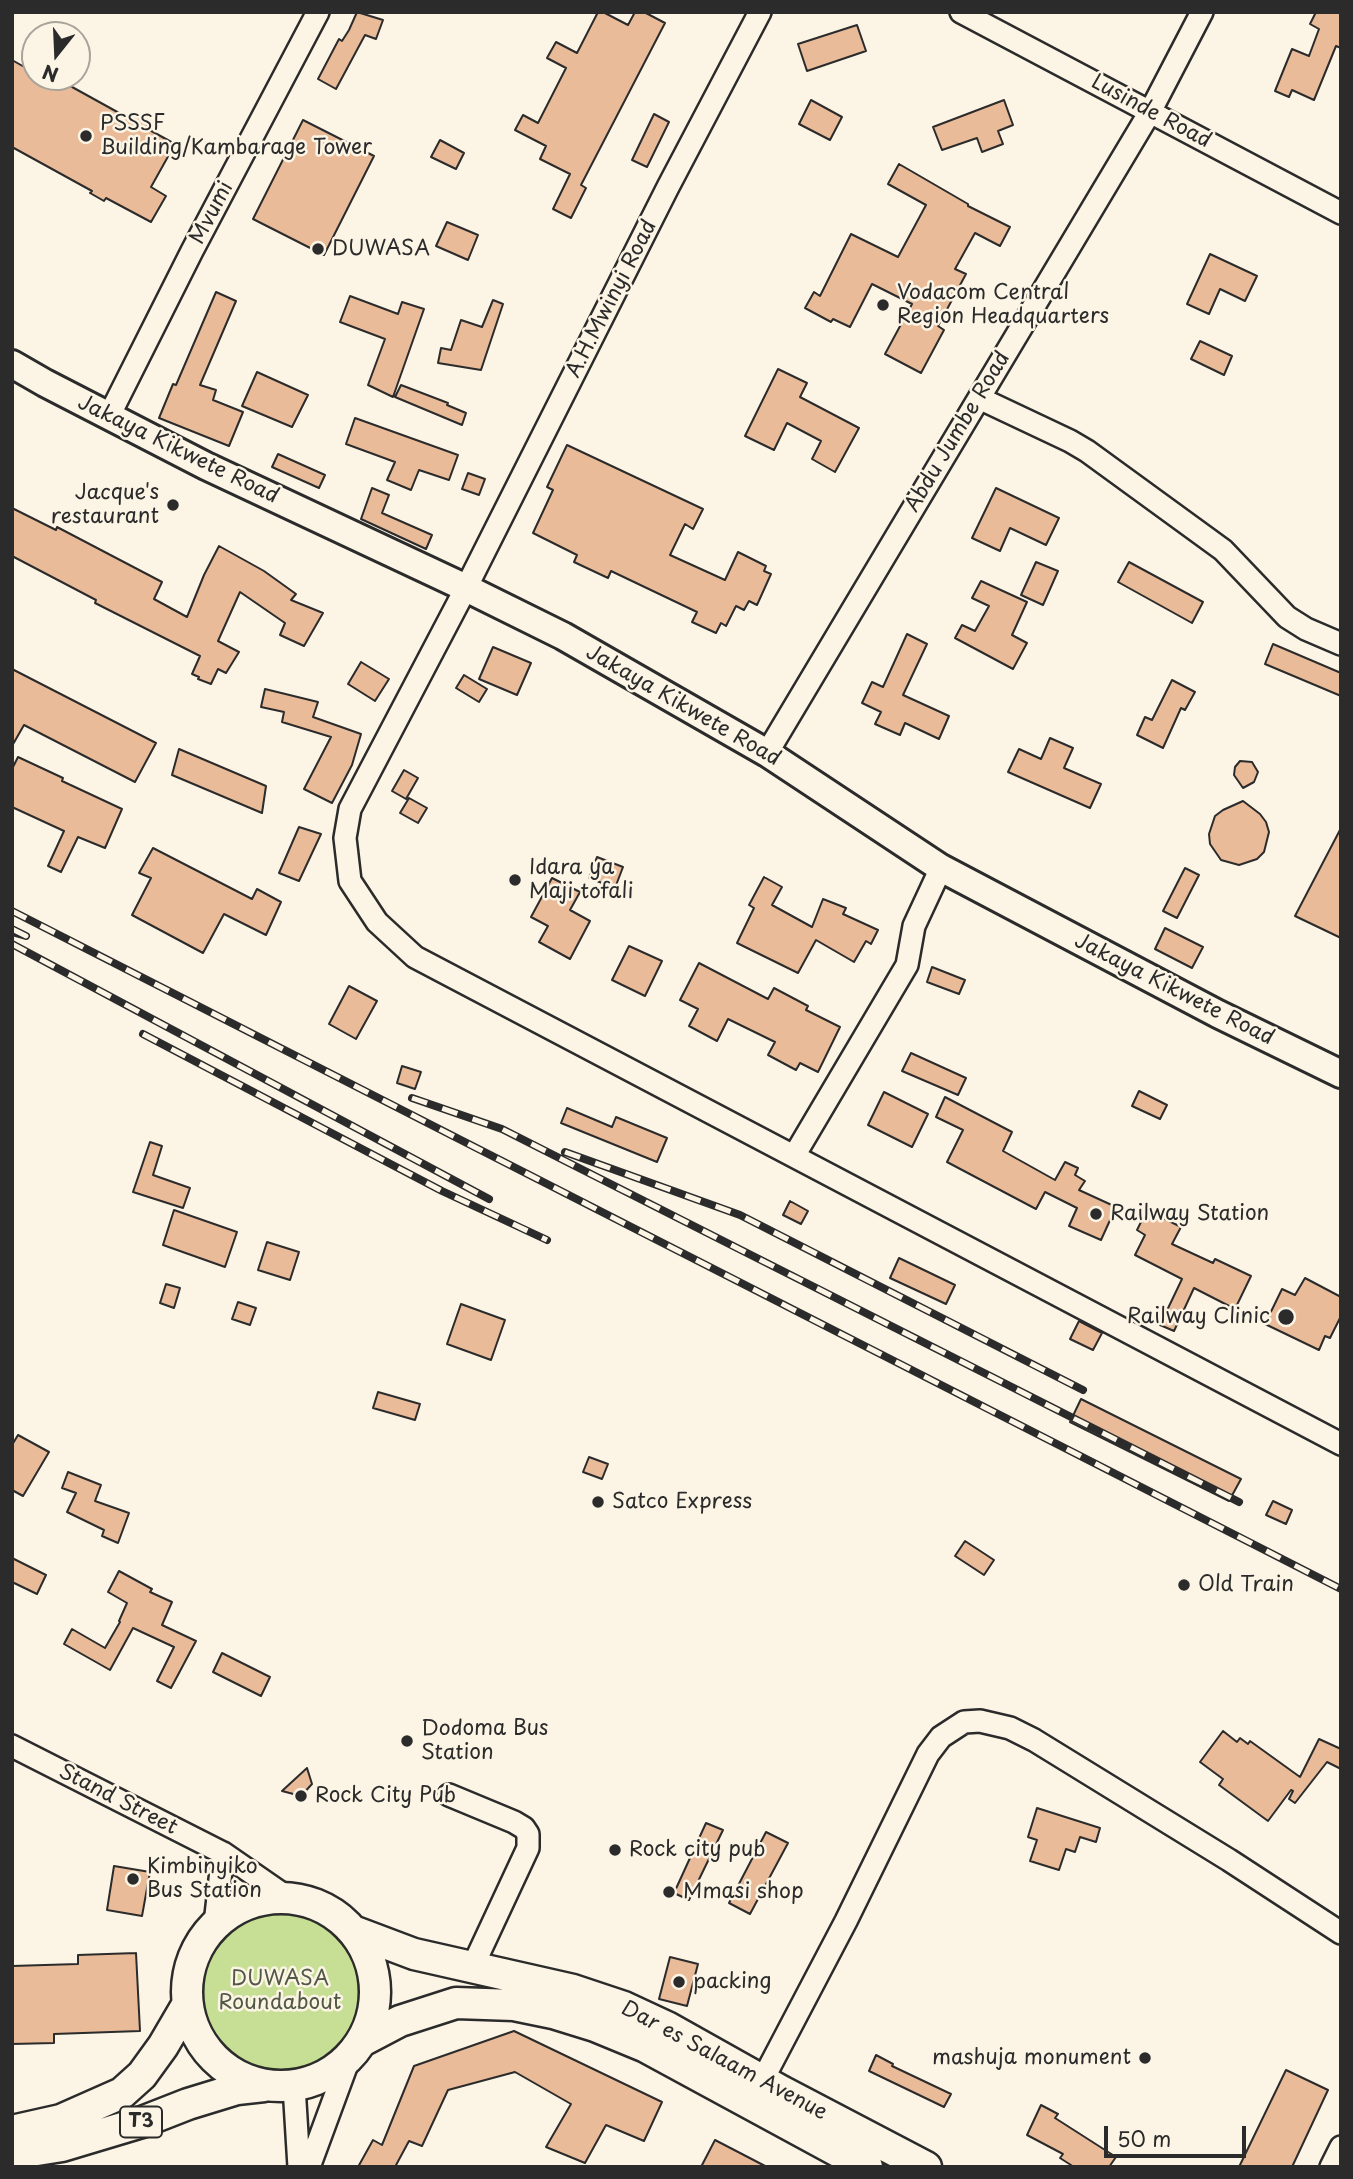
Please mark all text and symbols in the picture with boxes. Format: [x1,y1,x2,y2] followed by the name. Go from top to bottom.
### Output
[21,21,91,91] north arrow
[39,58,62,90] text: N
[1087,70,1215,154] street label: Lusinde Road
[100,111,372,161] place label: PSSSF Building/Kambarage Tower
[78,128,94,144] marker: PSSSF Building/Kambarage Tower
[185,177,239,249] street label: Mvumi
[561,216,663,382] street label: A.H.Mwinyi Road
[332,236,430,262] place label: DUWASA
[310,241,326,257] marker: DUWASA
[897,280,1109,330] place label: Vodacom Central Region Headquarters
[875,297,891,313] marker: Vodacom Central Region Headquarters
[900,347,1016,517] street label: Abdu Jumbe Road
[73,390,283,510] street label: Jakaya Kikwete Road
[51,480,159,530] place label: Jacque's restaurant
[165,497,181,513] marker: Jacque's restaurant
[581,640,785,772] street label: Jakaya Kikwete Road
[529,855,633,905] place label: Idara ya Maji tofali
[507,872,523,888] marker: Idara ya Maji tofali
[1070,929,1278,1051] street label: Jakaya Kikwete Road
[1110,1201,1269,1227] place label: Railway Station
[1088,1206,1104,1222] marker: Railway Station
[1127,1304,1270,1330] place label: Railway Clinic
[1276,1307,1296,1327] marker: Railway Clinic
[612,1489,752,1515] place label: Satco Express
[590,1494,606,1510] marker: Satco Express
[1198,1572,1294,1598] place label: Old Train
[1176,1577,1192,1593] marker: Old Train
[421,1716,548,1766] place label: Dodoma Bus Station
[399,1733,415,1749] marker: Dodoma Bus Station
[54,1759,182,1841] street label: Stand Street
[315,1783,456,1809] place label: Rock City Pub
[293,1788,309,1804] marker: Rock City Pub
[629,1837,765,1863] place label: Rock city pub
[607,1842,623,1858] marker: Rock city pub
[147,1854,262,1904] place label: Kimbinyiko Bus Station
[125,1871,141,1887] marker: Kimbinyiko Bus Station
[683,1879,804,1905] place label: Mmasi shop
[661,1884,677,1900] marker: Mmasi shop
[219,1966,341,2016] park label: DUWASA Roundabout
[693,1969,771,1995] place label: packing
[671,1974,687,1990] marker: packing
[617,1996,831,2126] street label: Dar es Salaam Avenue
[932,2045,1131,2071] place label: mashuja monument
[1137,2050,1153,2066] marker: mashuja monument
[120,2106,162,2138] road number: T3
[1108,2112,1250,2156] scale bar
[1117,2122,1171,2154] text: 50 m

